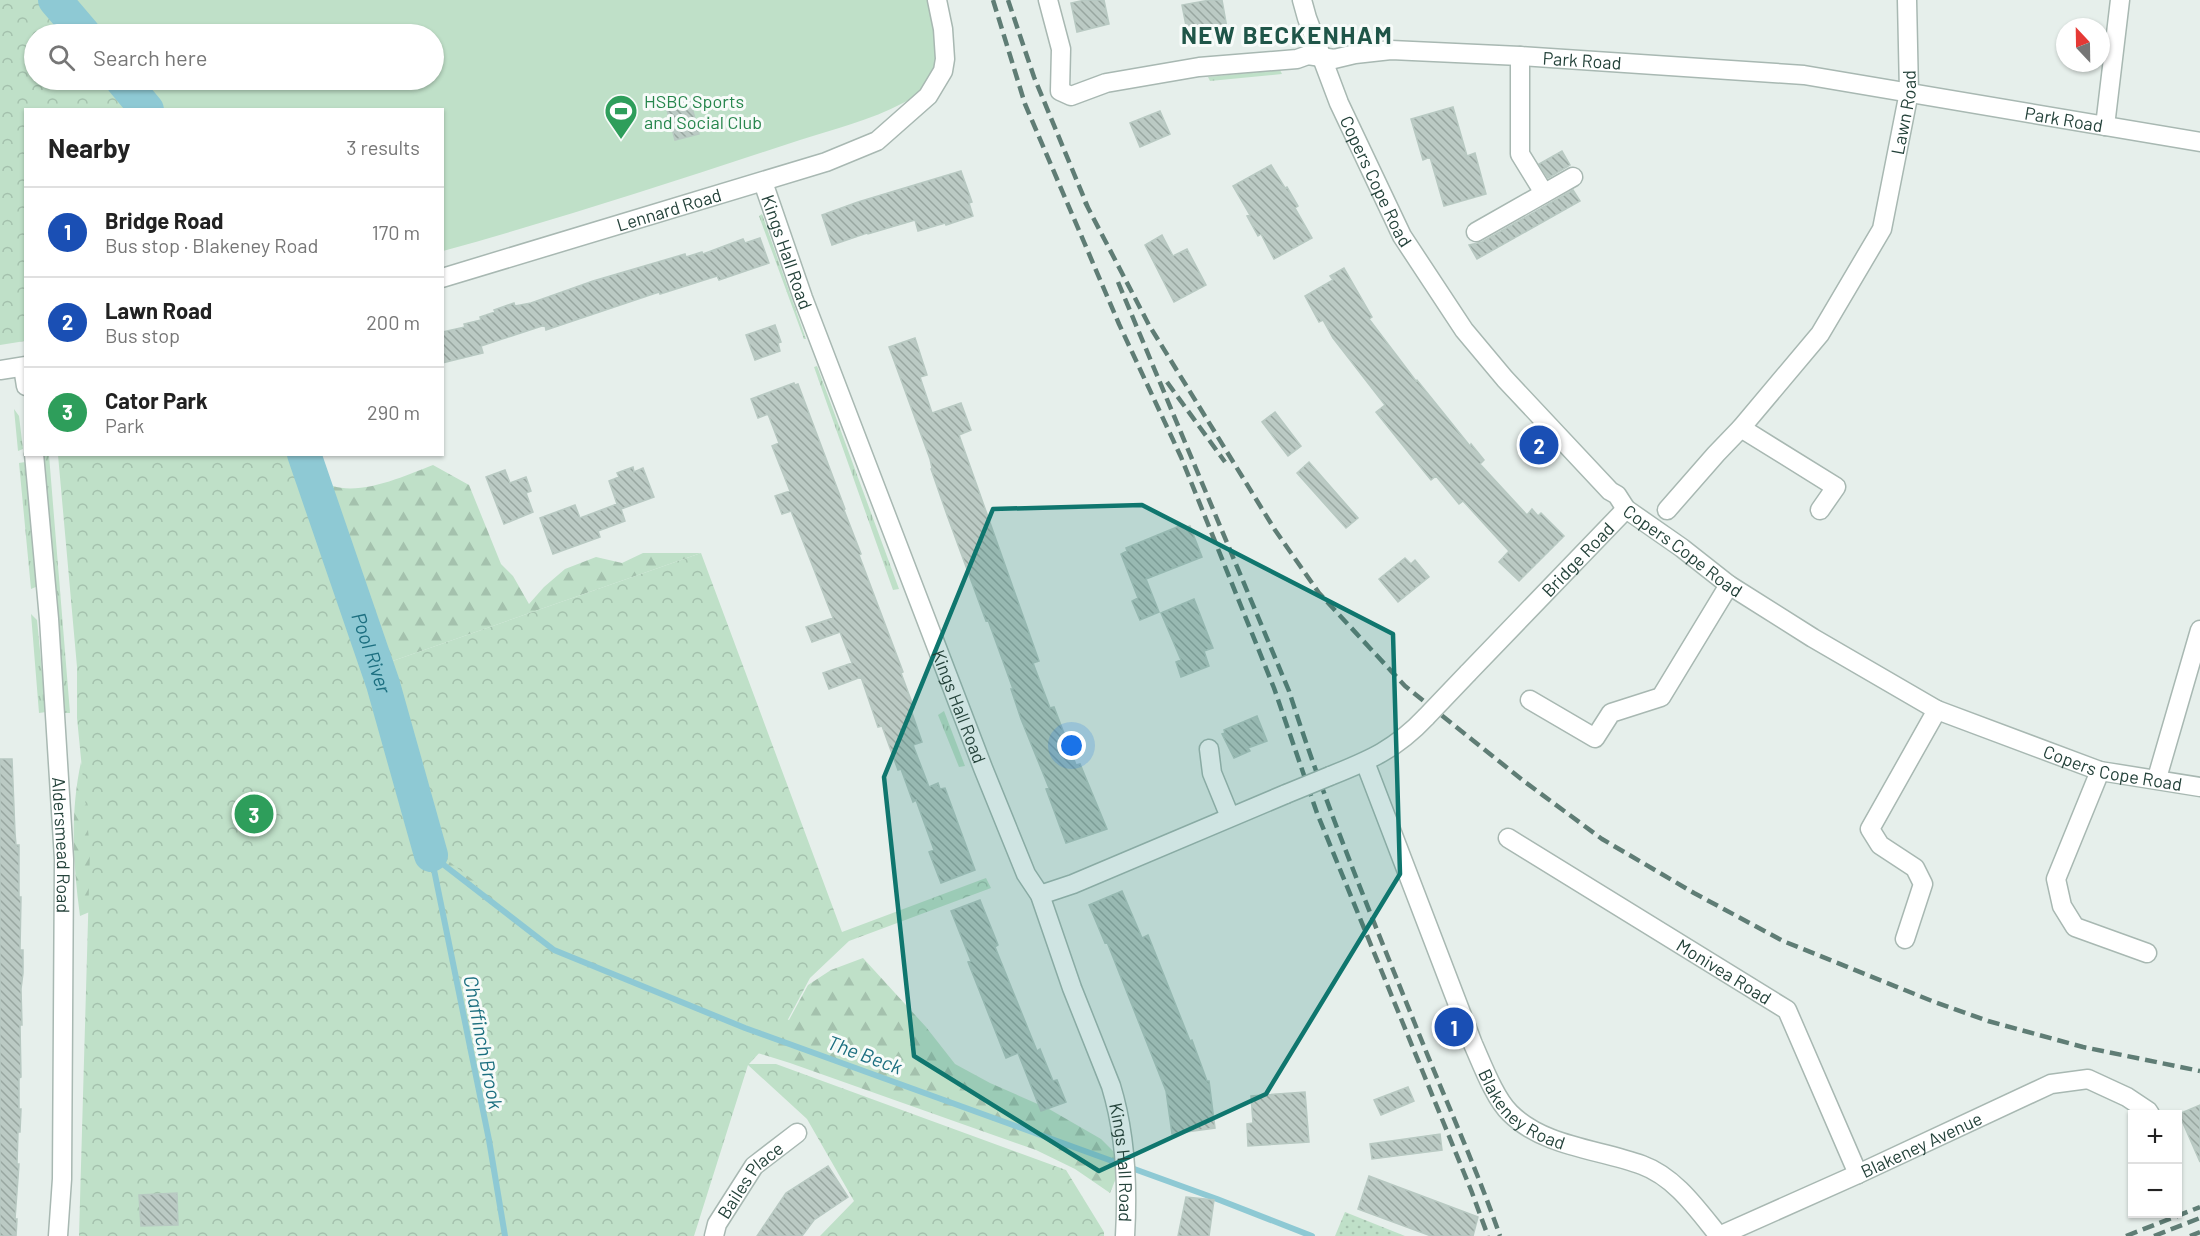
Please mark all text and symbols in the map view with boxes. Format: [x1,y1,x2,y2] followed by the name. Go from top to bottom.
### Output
[2056,18,2110,72] north arrow
[1181,20,1393,49] district label: NEW BECKENHAM
[24,24,444,90] search box
[45,41,78,74] icon: search
[93,44,207,70] text: Search here
[1542,47,1622,74] street label: Park Road
[1886,70,1920,156] street label: Lawn Road
[644,90,762,133] place label: HSBC Sports and Social Club
[603,93,639,140] sports icon: HSBC Sports and Social Club
[2023,102,2105,136] street label: Park Road
[1336,112,1417,251] street label: Copers Cope Road
[48,132,130,163] text: Nearby
[346,135,420,159] text: 3 results
[614,183,724,236] street label: Lennard Road
[757,192,817,312] street label: Kings Hall Road
[105,207,223,233] text: Bridge Road
[64,220,71,244] text: 1
[372,220,420,244] text: 170 m
[105,233,318,257] text: Bus stop · Blakeney Road
[105,297,212,323] text: Lawn Road
[62,310,73,334] text: 2
[366,310,420,334] text: 200 m
[105,323,180,347] text: Bus stop
[105,387,208,413] text: Cator Park
[62,400,73,424] text: 3
[367,400,420,424] text: 290 m
[105,413,144,437] text: Park
[1520,422,1558,468] pin: 2
[1619,500,1747,602] street label: Copers Cope Road
[1537,517,1618,601] street label: Bridge Road
[347,609,397,697] water label: Pool River
[928,647,991,766] street label: Kings Hall Road
[1057,731,1086,760] your location
[2040,740,2184,795] street label: Copers Cope Road
[48,776,75,913] street label: Aldersmead Road
[234,792,274,836] pin: 3
[1673,934,1776,1009] street label: Monivea Road
[459,973,509,1111] water label: Chaffinch Brook
[1434,1004,1474,1050] pin: 1
[824,1029,906,1079] water label: The Beck
[1474,1065,1568,1154] street label: Blakeney Road
[1105,1101,1137,1222] street label: Kings Hall Road
[1857,1107,1985,1182] street label: Blakeney Avenue
[2128,1110,2182,1218] map controls
[2128,1110,2182,1164] button: +
[712,1137,787,1223] street label: Bailes Place
[2128,1164,2182,1218] button: −

